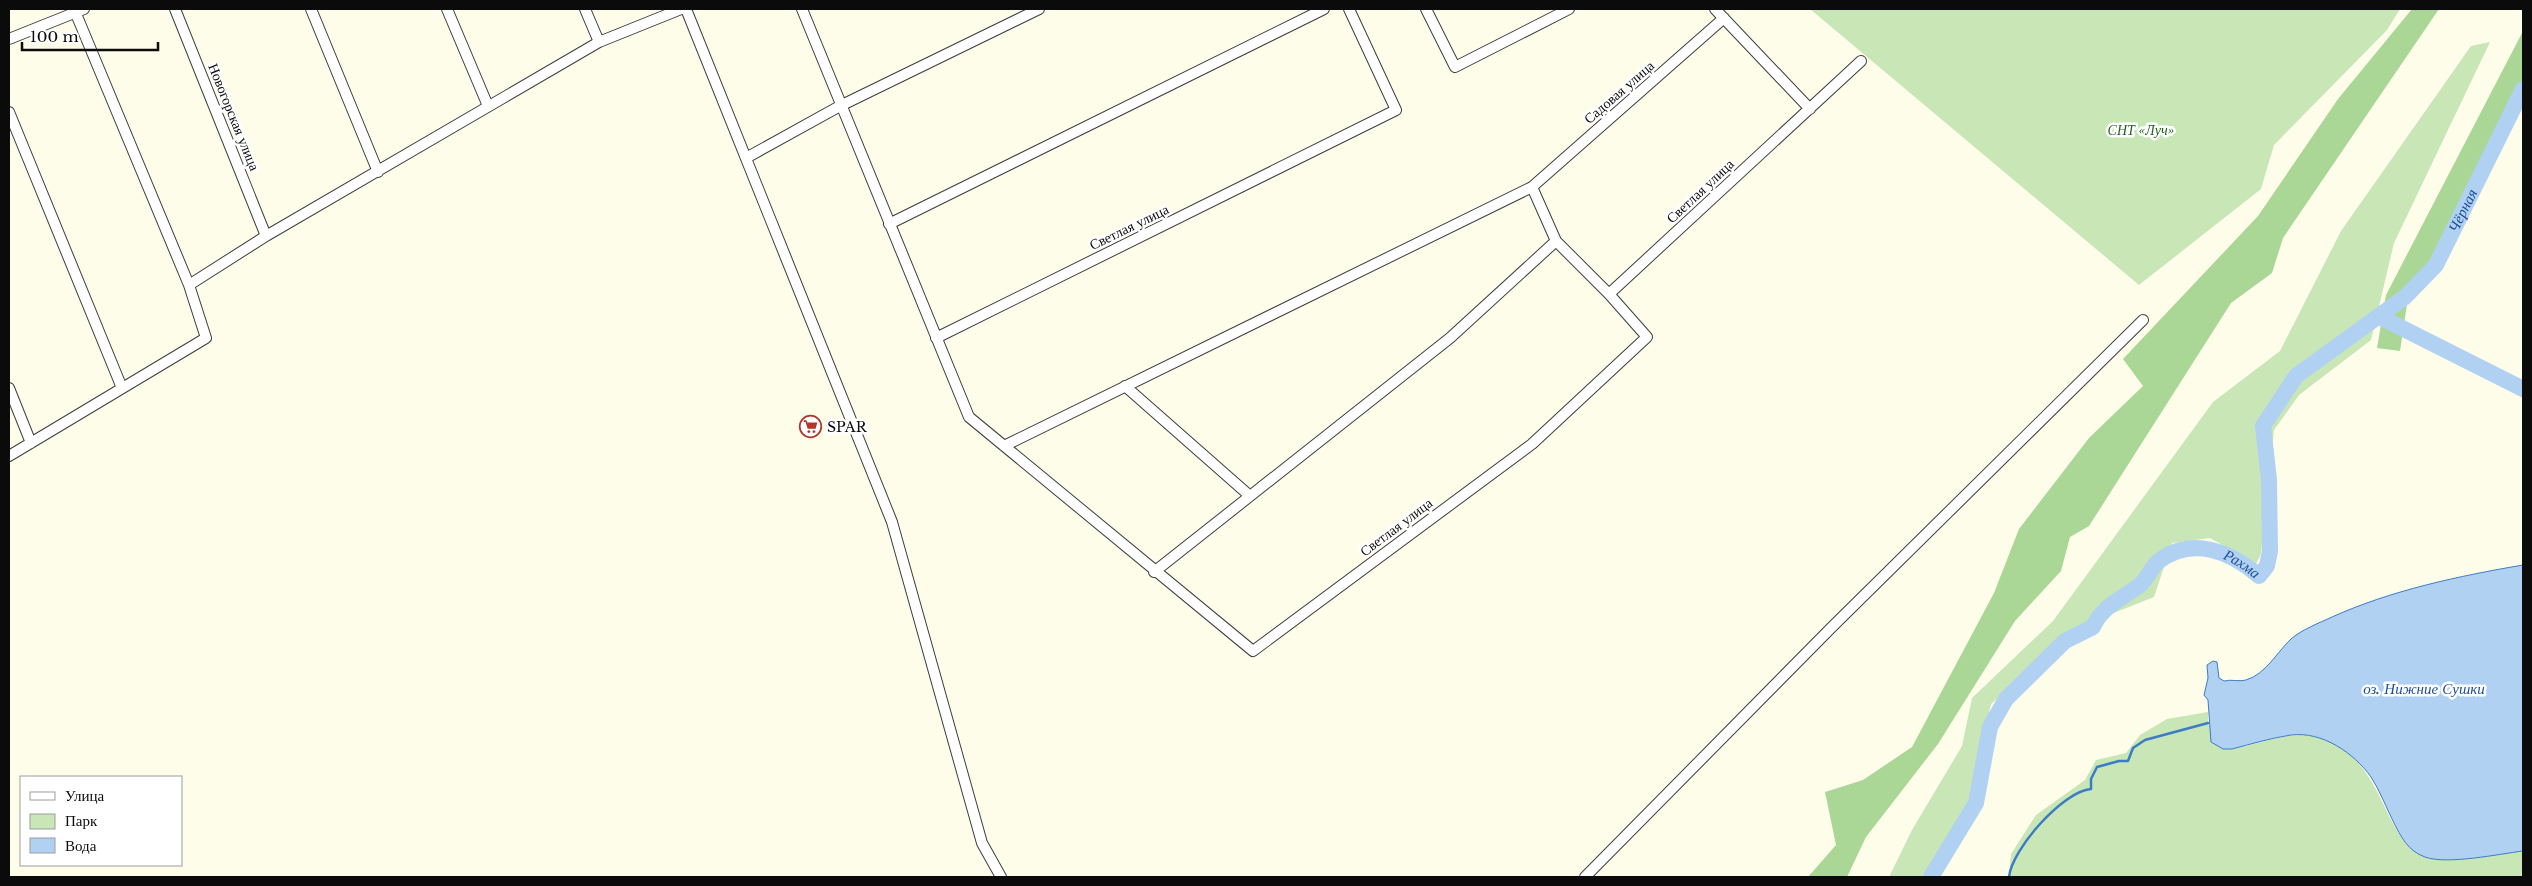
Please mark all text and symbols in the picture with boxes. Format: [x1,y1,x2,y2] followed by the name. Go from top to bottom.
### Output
[22,20,159,52] scale bar
[30,27,79,46] text: 100 m
[1580,56,1658,127] street label: Садовая улица
[204,61,264,174] street label: Новогорская улица
[2108,121,2174,139] park label: СНТ «Луч»
[1662,155,1738,227] street label: Светлая улица
[2444,185,2481,236] water label: Чёрная
[1086,200,1172,254] street label: Светлая улица
[799,415,823,439] supermarket icon: SPAR
[827,418,868,436] place label: SPAR
[1356,493,1436,560] street label: Светлая улица
[2220,545,2265,582] water label: Рахма
[2363,679,2485,698] water label: оз. Нижние Сушки
[20,776,182,866] legend
[65,786,104,805] text: Улица
[65,811,98,830] text: Парк
[65,836,97,855] text: Вода

